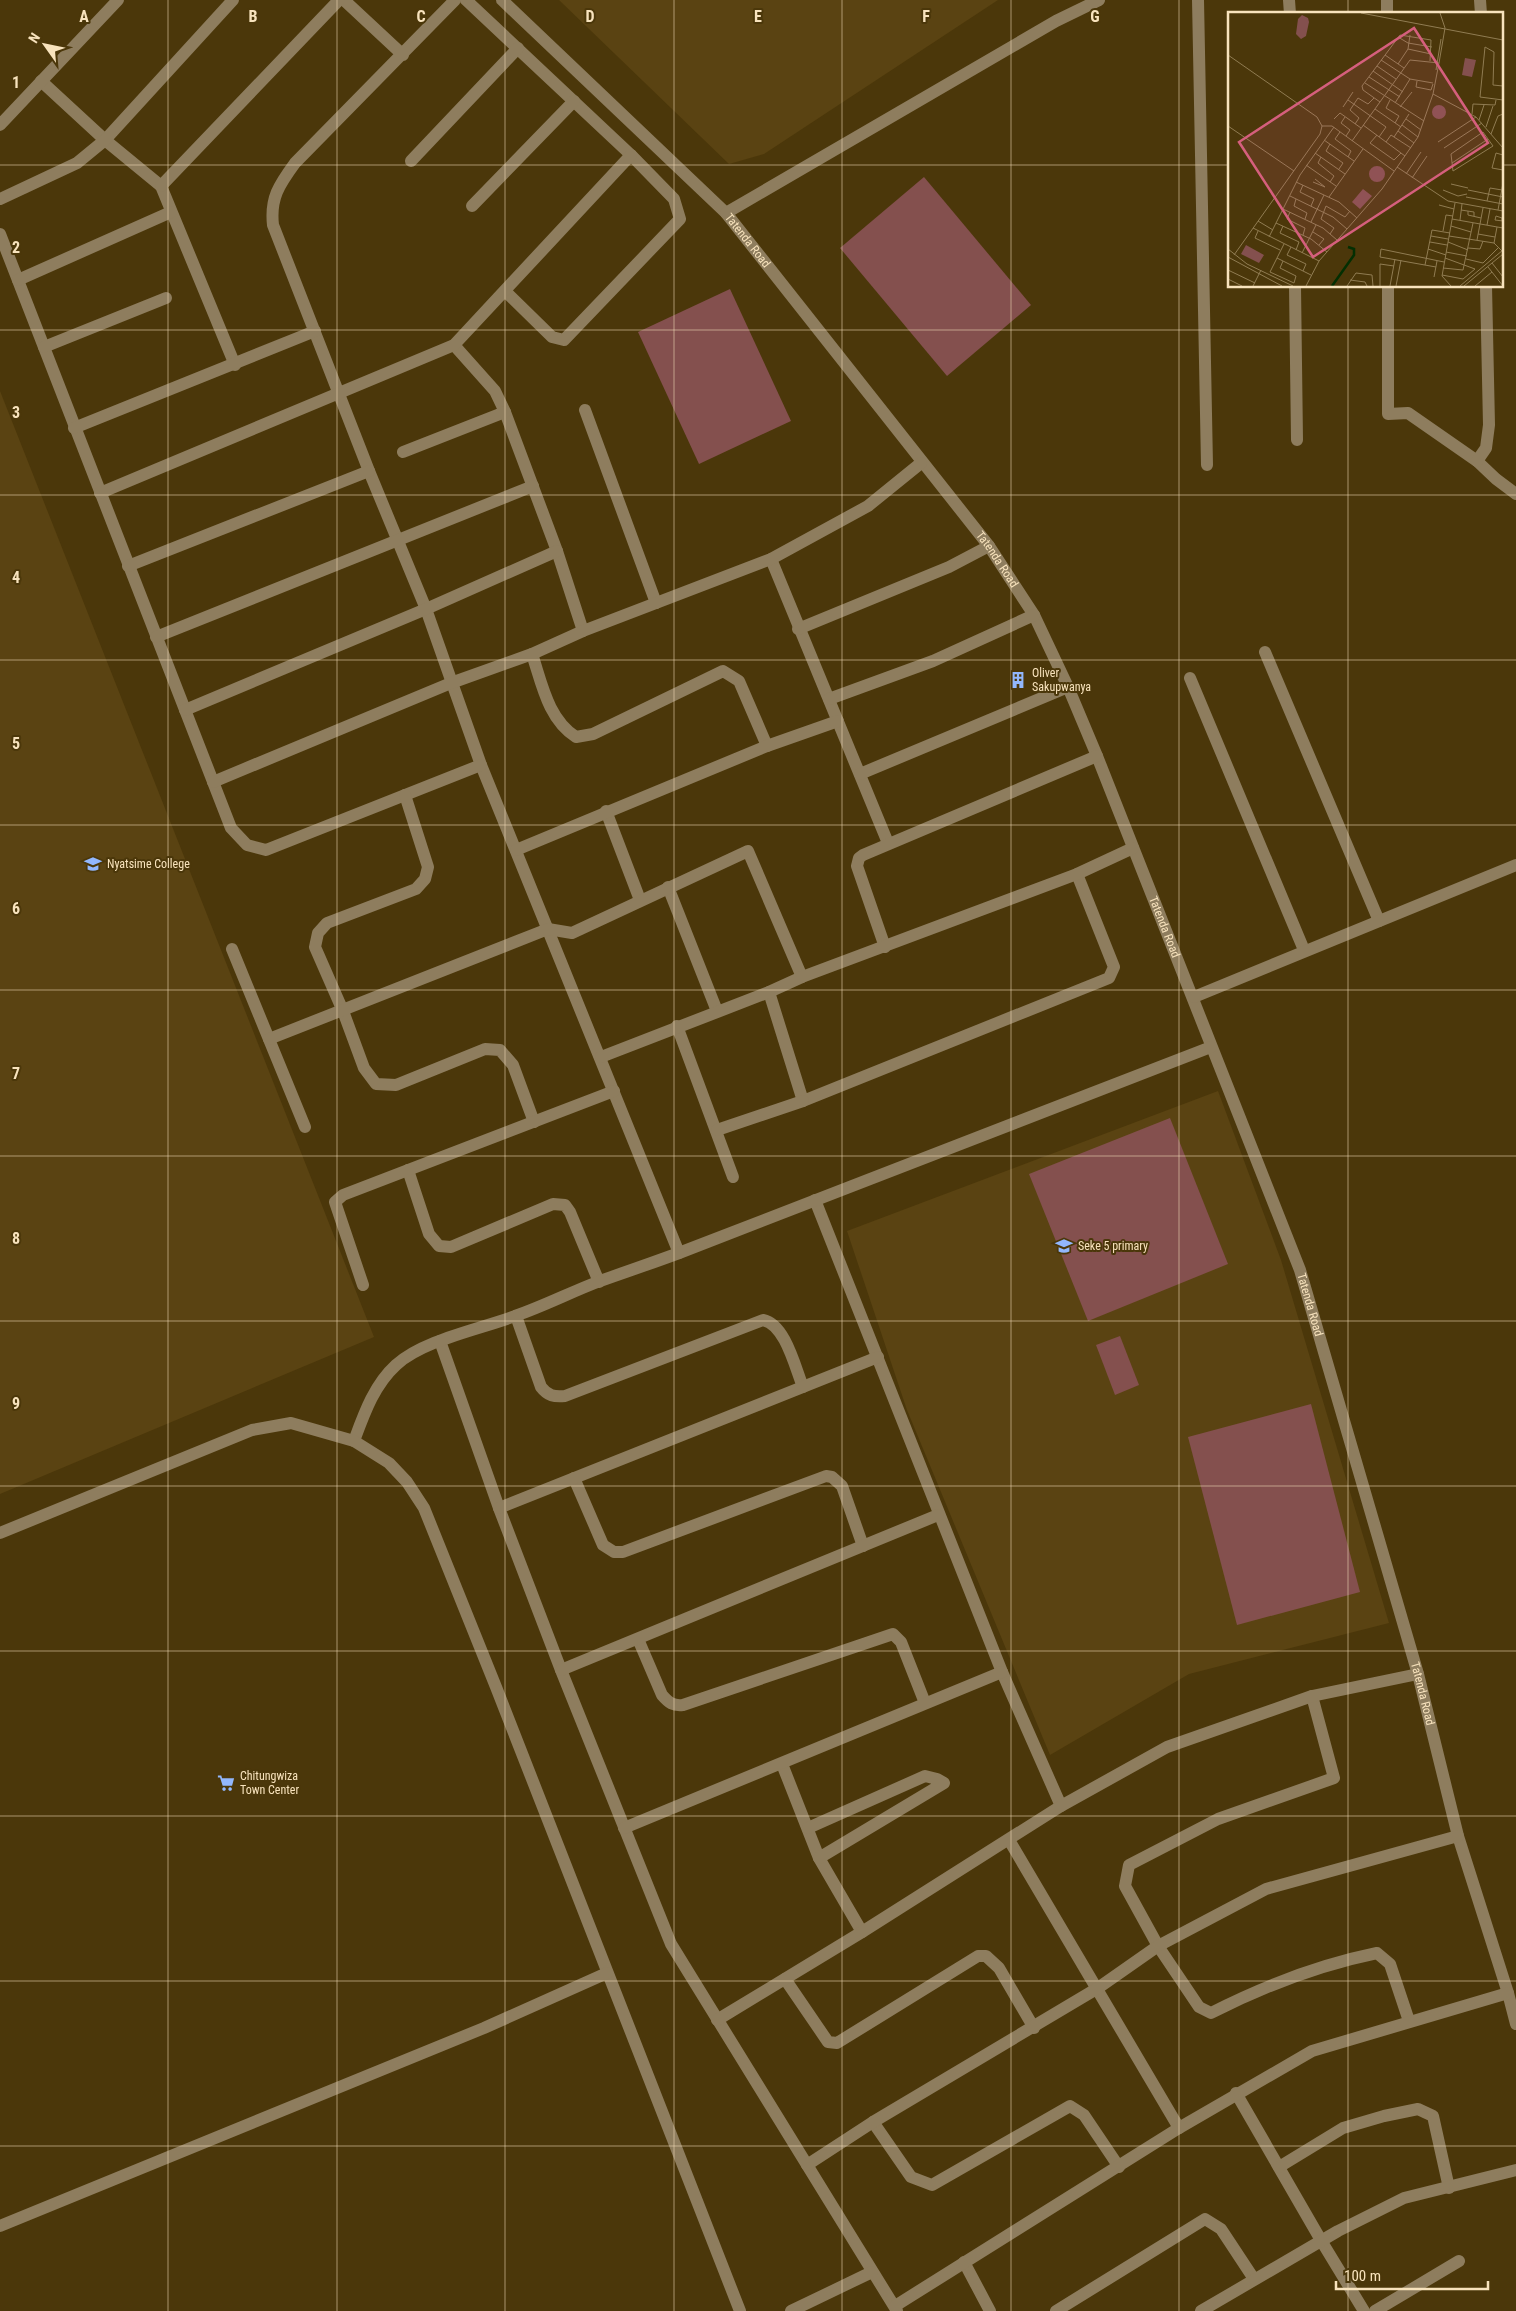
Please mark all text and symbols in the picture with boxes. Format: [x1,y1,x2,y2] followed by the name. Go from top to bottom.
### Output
[79,7,89,26] text: A
[249,7,258,26] text: B
[416,7,426,26] text: C
[585,7,595,26] text: D
[754,7,762,26] text: E
[922,7,930,26] text: F
[1090,7,1100,26] text: G
[1228,12,1504,288] inset map
[20,20,70,70] north arrow
[25,30,43,46] text: N
[12,73,20,92] text: 1
[722,211,773,270] street label: Tatenda Road
[12,238,20,257] text: 2
[12,403,20,422] text: 3
[973,528,1021,590] street label: Tatenda Road
[12,568,20,587] text: 4
[1032,666,1091,694] place label: Oliver Sakupwanya
[1008,670,1028,690] building icon: Oliver Sakupwanya
[12,734,20,753] text: 5
[83,854,103,874] school or university icon: Nyatsime College
[107,857,190,871] place label: Nyatsime College
[1146,894,1183,960] street label: Tatenda Road
[12,899,20,918] text: 6
[12,1064,20,1083] text: 7
[12,1229,20,1248] text: 8
[1054,1236,1074,1256] school or university icon: Seke 5 primary
[1078,1239,1148,1253] place label: Seke 5 primary
[1294,1272,1326,1338] street label: Tatenda Road
[12,1394,20,1413] text: 9
[1408,1660,1437,1727] street label: Tatenda Road
[240,1769,299,1797] place label: Chitungwiza Town Center
[216,1773,236,1793] supermarket icon: Chitungwiza Town Center
[1336,2258,1488,2290] scale bar
[1344,2267,1381,2285] text: 100 m

